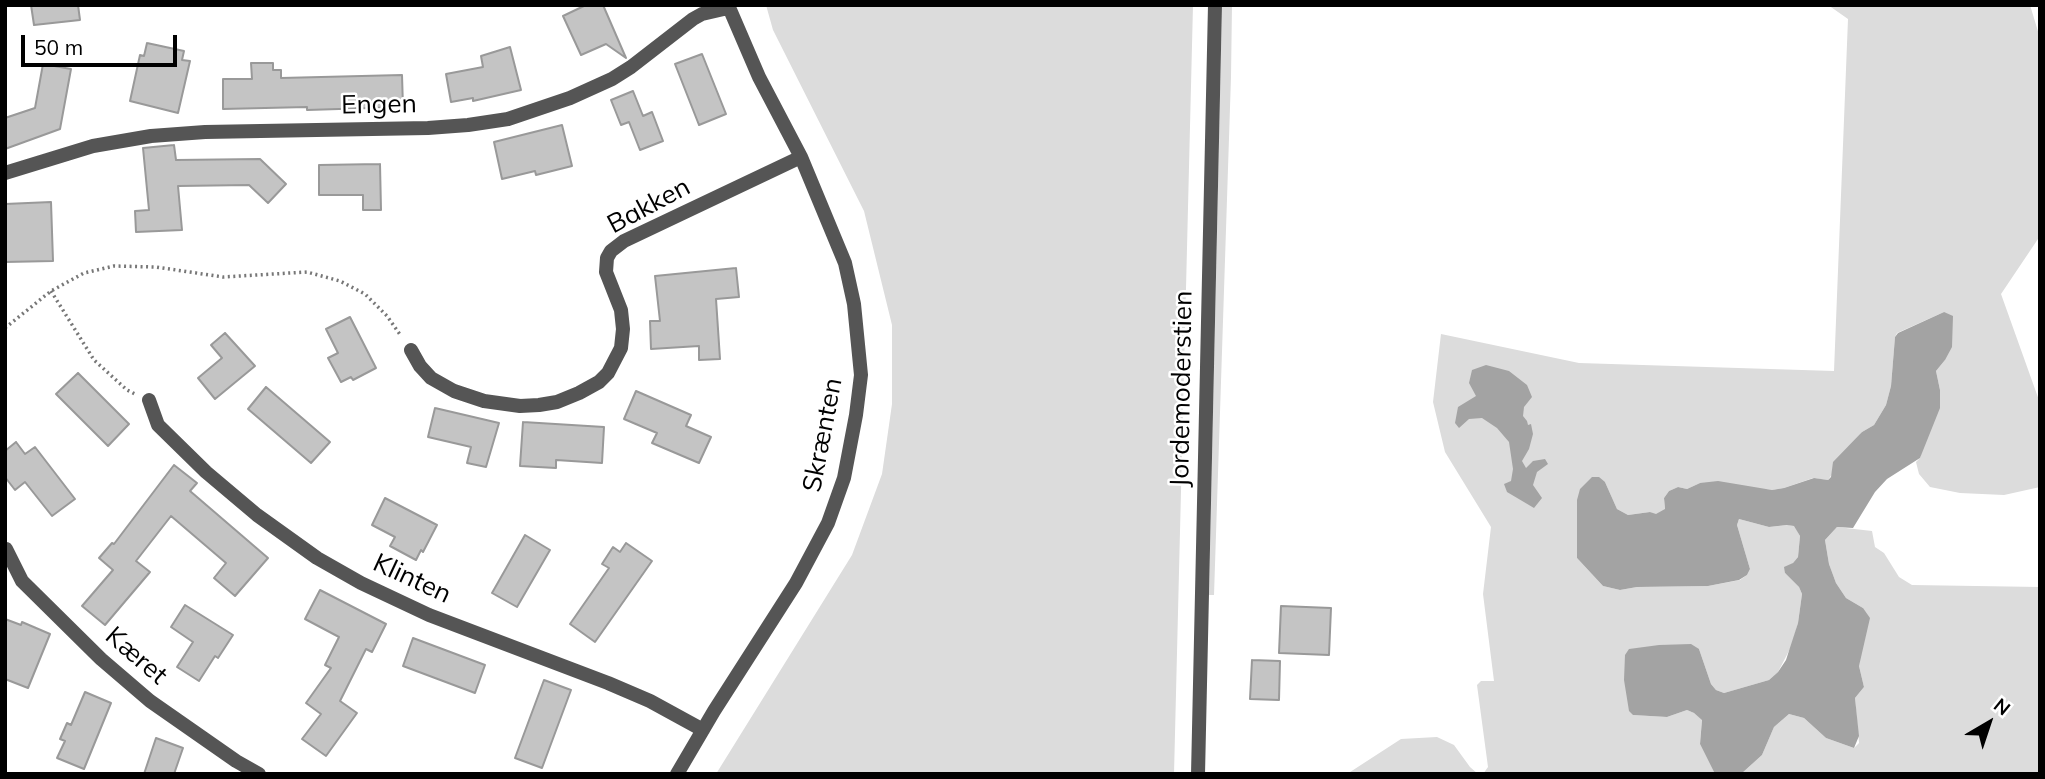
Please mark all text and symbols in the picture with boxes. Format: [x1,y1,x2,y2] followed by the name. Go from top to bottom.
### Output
[24,21,180,65] scale bar
[34,34,83,60] text: 50 m
[341,89,417,121] street label: Engen
[602,171,696,241] street label: Bakken
[1165,290,1199,488] street label: Jordemoderstien
[797,375,849,495] street label: Skrænten
[368,547,456,611] street label: Klinten
[99,621,173,691] street label: Kæret
[1954,688,2024,758] north arrow
[1989,693,2015,721] text: N

